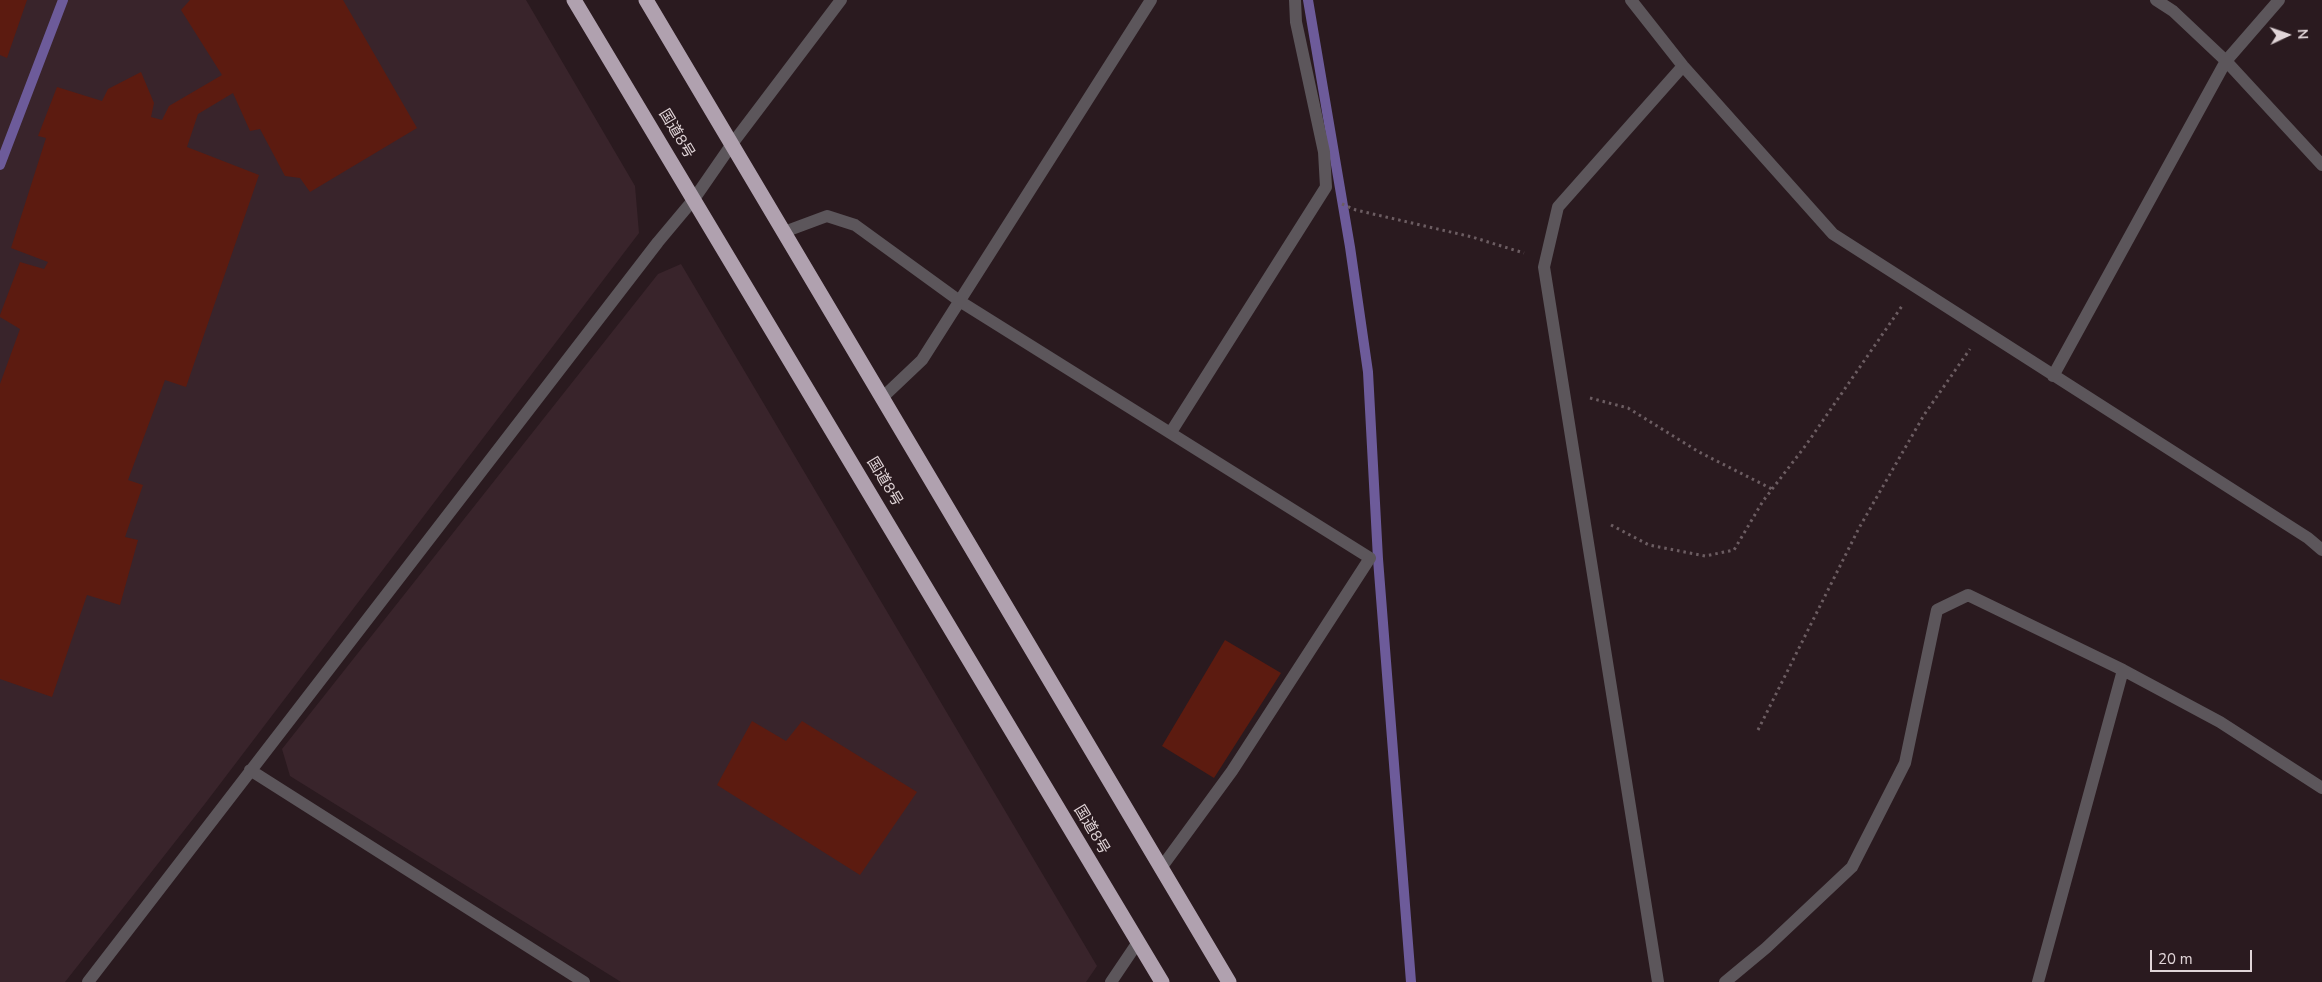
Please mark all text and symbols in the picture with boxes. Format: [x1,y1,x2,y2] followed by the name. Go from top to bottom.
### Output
[2262,10,2312,60] north arrow
[2293,28,2312,40] text: N
[654,106,698,162] street label: 国道8号
[862,454,906,510] street label: 国道8号
[1069,802,1113,858] street label: 国道8号
[2152,940,2254,972] scale bar
[2158,949,2193,969] text: 20 m

